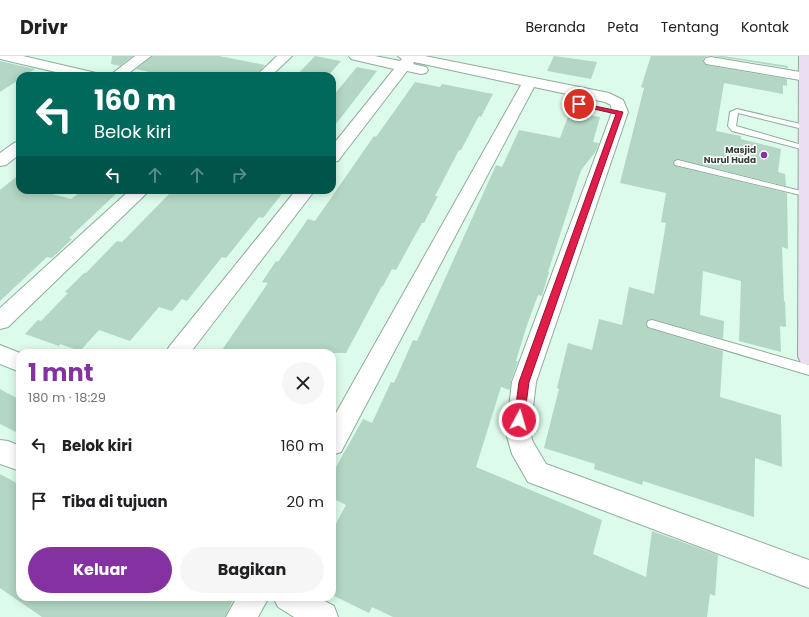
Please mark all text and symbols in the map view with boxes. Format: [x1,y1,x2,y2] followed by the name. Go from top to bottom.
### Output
[20,14,68,41] text: Drivr
[526,17,585,37] text: Beranda
[607,17,639,37] text: Peta
[661,17,719,37] text: Tentang
[741,17,789,37] text: Kontak
[94,81,176,120] text: 160 m
[562,87,596,121] pin
[28,88,80,140] icon: left
[568,93,590,115] icon: arrive
[94,119,171,144] text: Belok kiri
[704,144,756,166] place label: Masjid Nurul Huda
[759,150,769,160] marker: Masjid Nurul Huda
[102,164,124,186] icon: left
[144,164,166,186] icon: ahead
[186,164,208,186] icon: ahead
[228,164,250,186] icon: right
[28,356,93,389] text: 1 mnt
[282,362,324,404] button: close
[28,388,106,407] text: 180 m · 18:29
[498,399,540,441] position arrow
[28,434,50,456] icon: left
[62,435,132,456] text: Belok kiri
[281,435,324,456] text: 160 m
[28,490,50,512] icon: arrive
[62,491,168,512] text: Tiba di tujuan
[286,491,324,512] text: 20 m
[28,547,172,593] button: Keluar
[180,547,324,593] button: Bagikan

